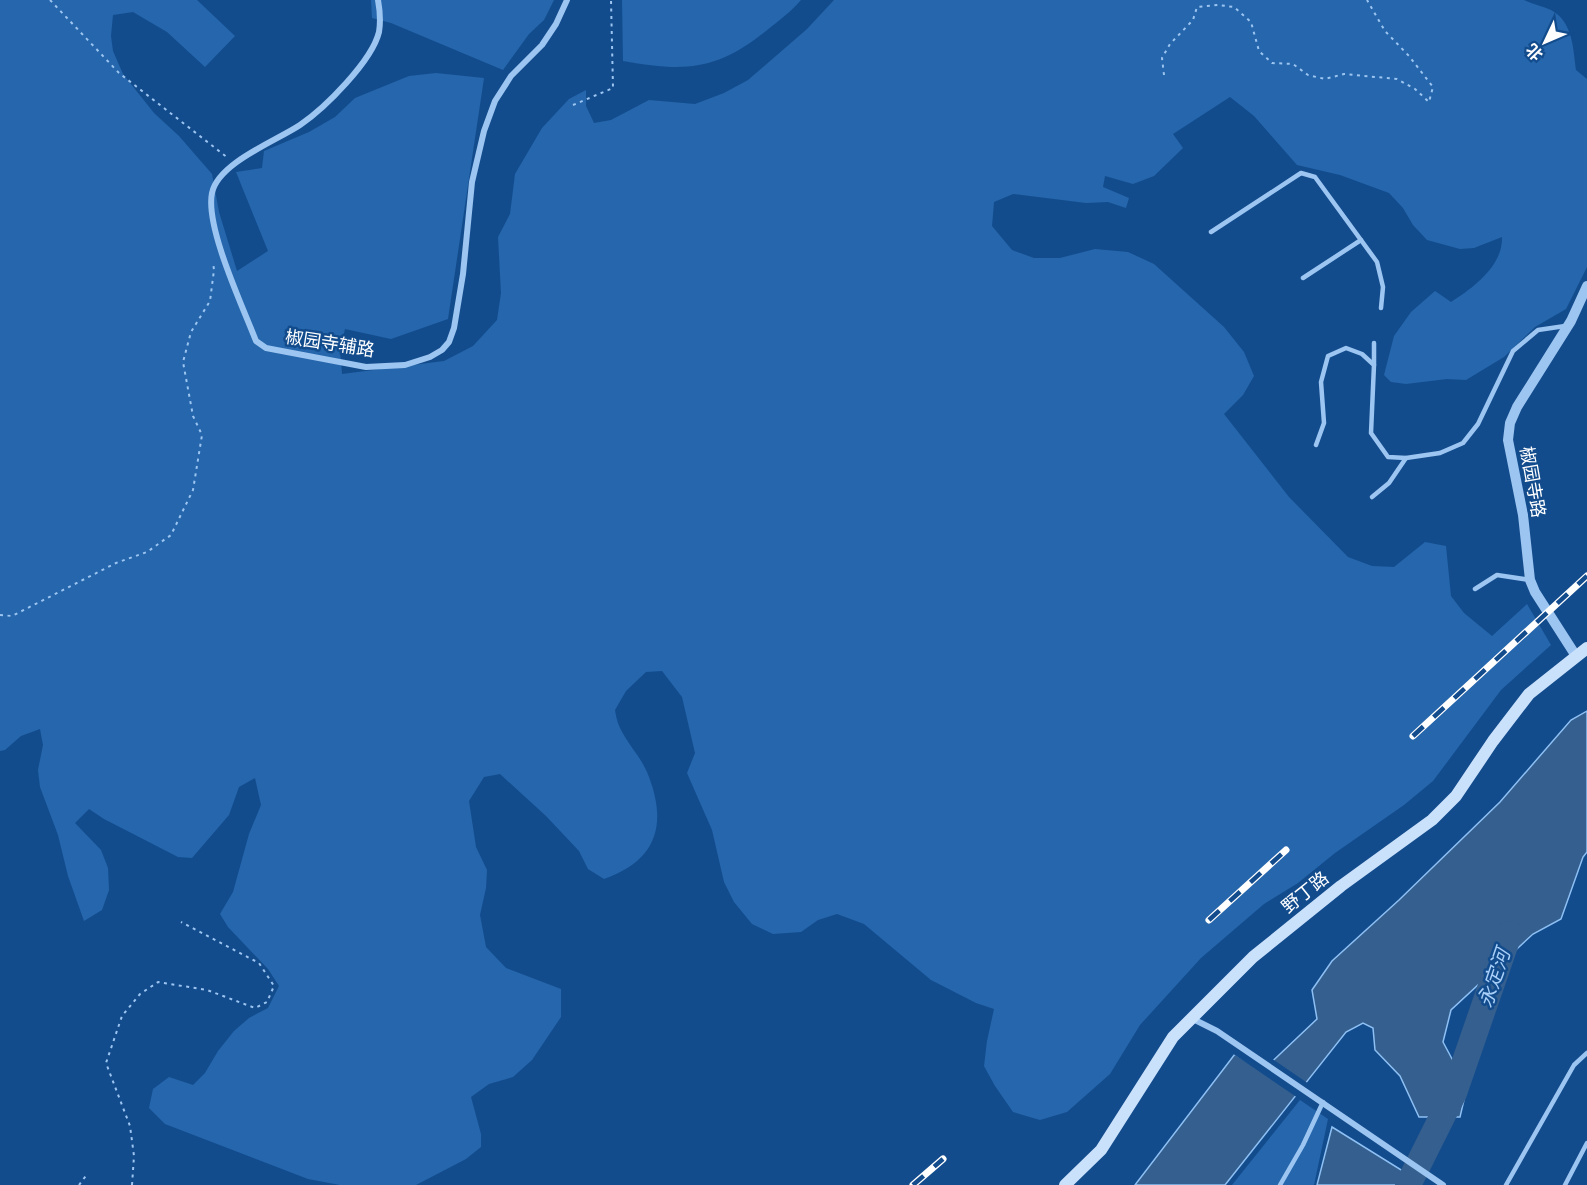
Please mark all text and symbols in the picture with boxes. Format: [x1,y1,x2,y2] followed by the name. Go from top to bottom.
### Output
[1515,12,1575,72] north arrow
[1521,40,1547,65] text: 北
[284,325,376,361] street label: 椒园寺辅路
[1515,445,1551,519] street label: 椒园寺路
[1277,866,1333,918] street label: 野丁路
[1472,942,1517,1011] water label: 永定河

